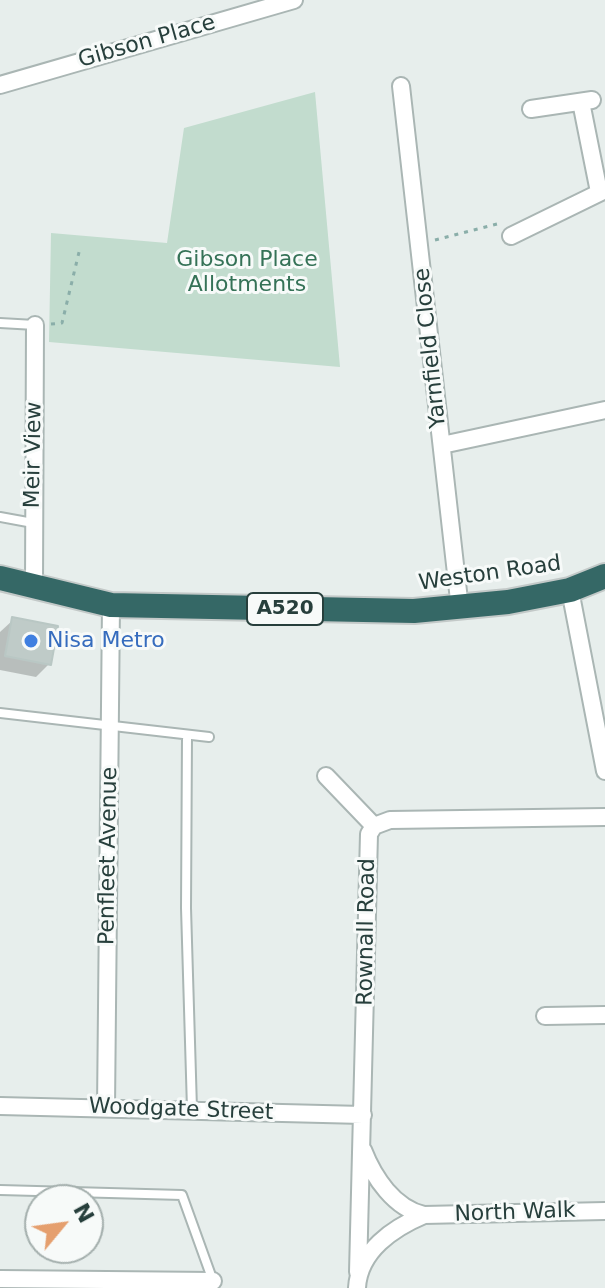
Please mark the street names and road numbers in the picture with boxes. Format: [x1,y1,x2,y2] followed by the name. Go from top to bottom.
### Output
[75,10,219,74] street label: Gibson Place
[409,267,453,429] street label: Yarnfield Close
[20,401,48,509] street label: Meir View
[417,551,563,597] street label: Weston Road
[247,593,323,625] road number: A520
[94,767,124,945] street label: Penfleet Avenue
[353,858,381,1006] street label: Rownall Road
[88,1094,274,1126] street label: Woodgate Street
[454,1198,576,1228] street label: North Walk

